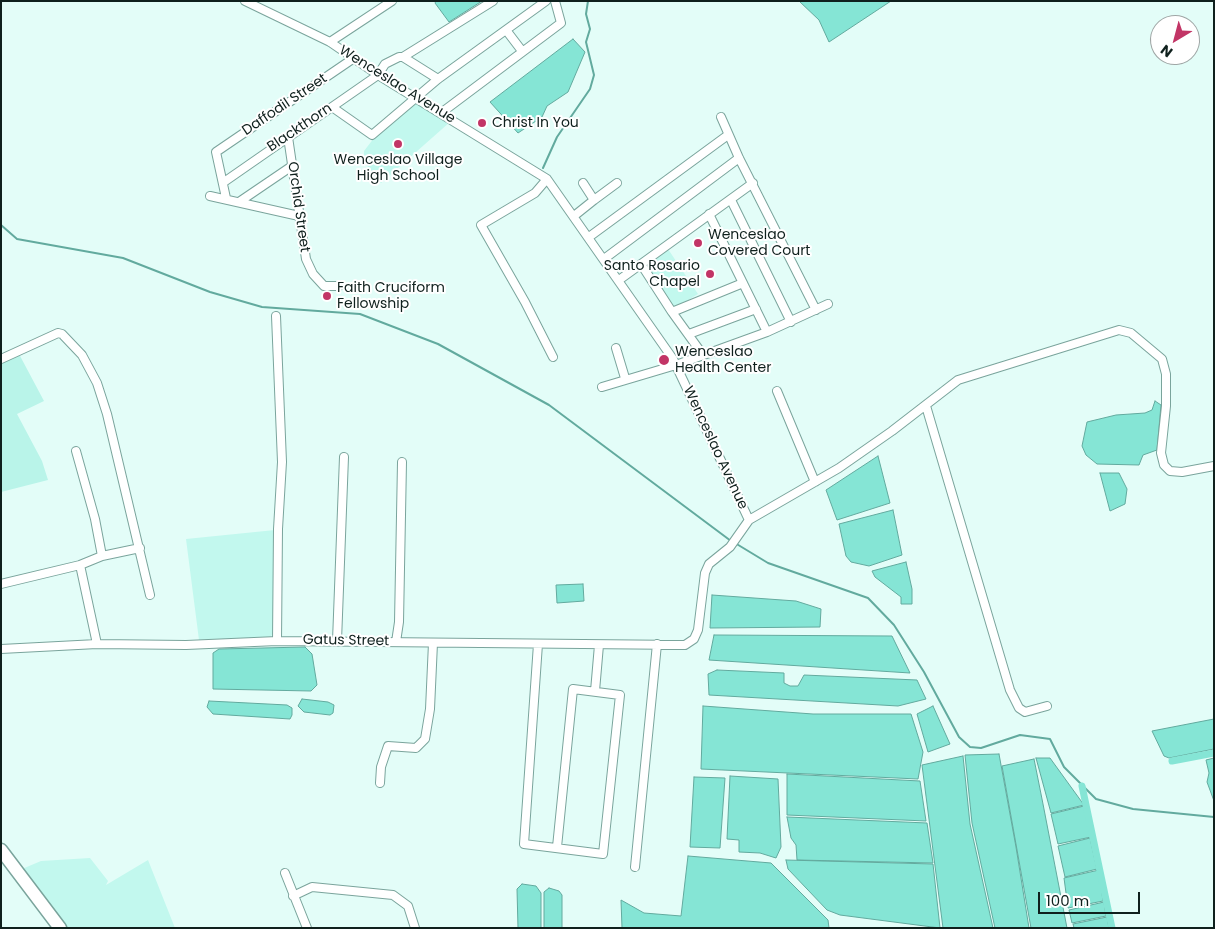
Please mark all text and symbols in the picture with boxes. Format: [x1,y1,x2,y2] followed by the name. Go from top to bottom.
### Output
[1150,15,1200,65] north arrow
[1156,40,1177,62] text: N
[336,42,458,128] street label: Wenceslao Avenue
[239,70,331,140] street label: Daffodil Street
[264,100,336,156] street label: Blackthorn
[492,115,579,131] place label: Christ In You
[476,117,488,129] marker: Christ In You
[392,138,404,150] marker: Wenceslao Village High School
[334,152,462,184] place label: Wenceslao Village High School
[283,161,313,253] street label: Orchid Street
[708,227,810,260] place label: Wenceslao Covered Court
[692,237,704,249] marker: Wenceslao Covered Court
[604,258,700,290] place label: Santo Rosario Chapel
[704,268,716,280] marker: Santo Rosario Chapel
[337,280,445,312] place label: Faith Cruciform Fellowship
[321,290,333,302] marker: Faith Cruciform Fellowship
[675,344,772,377] place label: Wenceslao Health Center
[657,353,671,367] marker: Wenceslao Health Center
[679,384,751,512] street label: Wenceslao Avenue
[303,632,389,650] street label: Gatus Street
[1040,882,1142,914] scale bar
[1046,890,1089,911] text: 100 m

